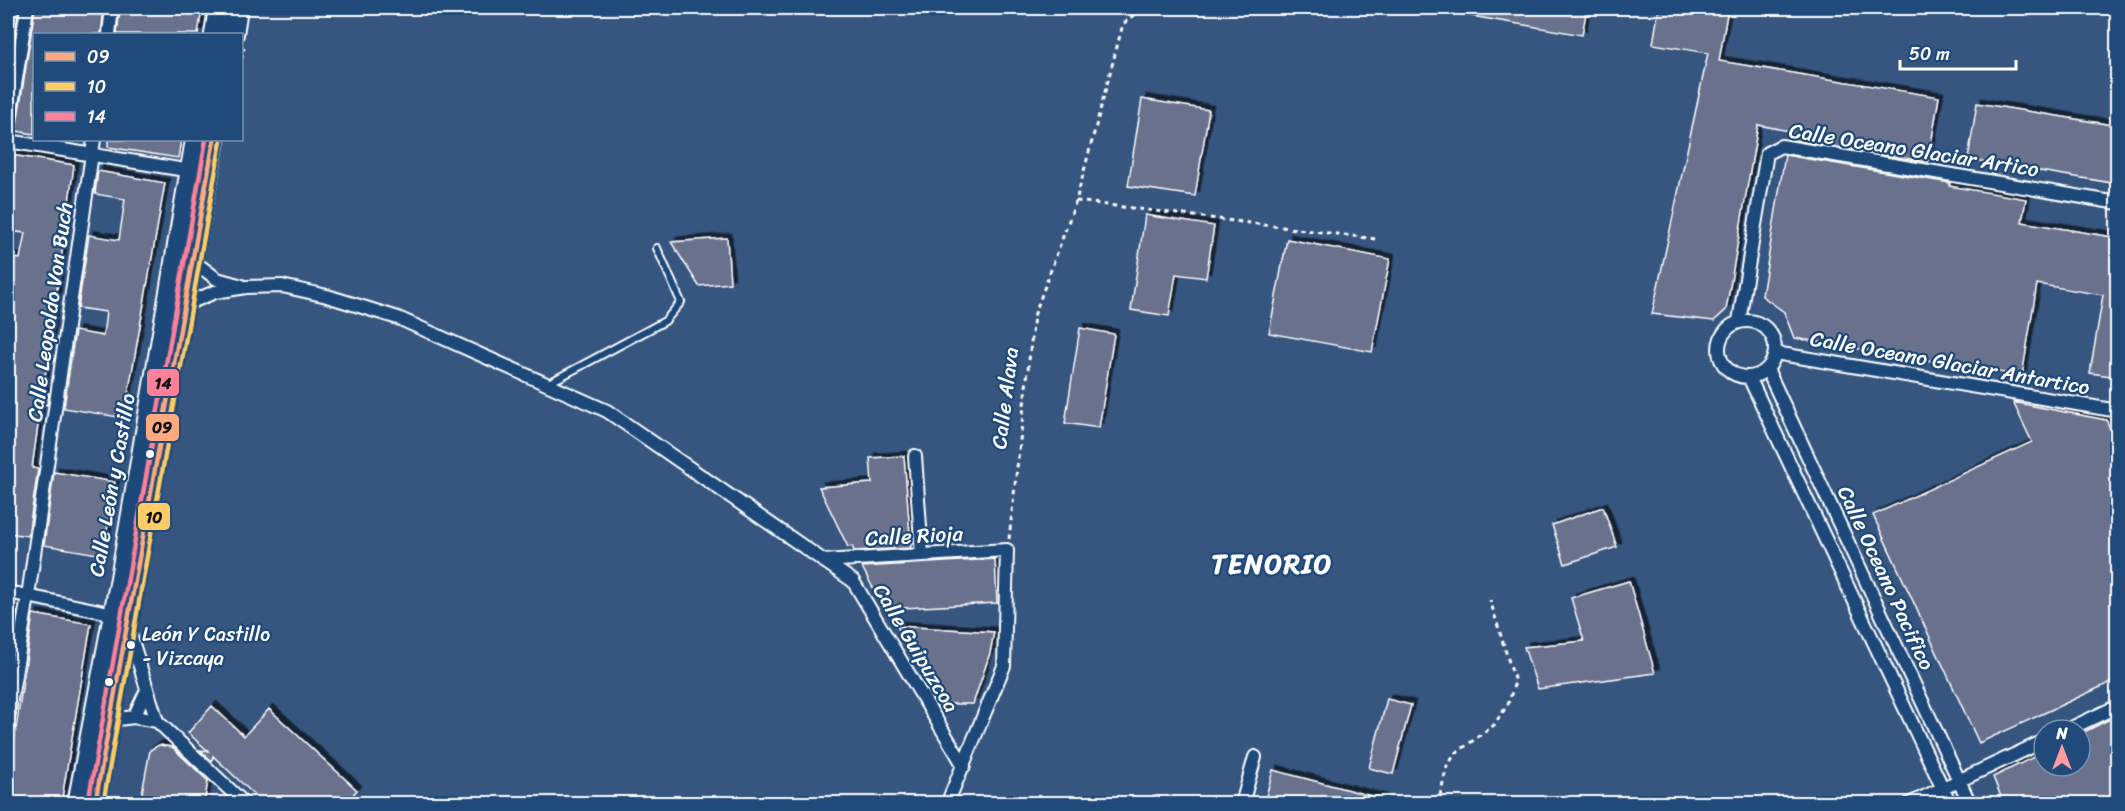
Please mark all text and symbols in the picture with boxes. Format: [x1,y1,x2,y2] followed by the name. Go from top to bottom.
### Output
[33,33,243,141] legend
[1900,33,2016,71] scale bar
[1909,38,1950,70] text: 50 m
[87,41,109,73] text: 09
[87,71,106,103] text: 10
[87,101,106,133] text: 14
[1786,111,2042,189] street label: Calle Oceano Glaciar Artico
[16,200,84,424] street label: Calle Leopoldo Von Buch
[1807,320,2093,406] street label: Calle Oceano Glaciar Antartico
[980,344,1030,451] street label: Calle Alava
[146,368,180,397] line badge: 14
[155,369,171,398] text: 14
[77,390,147,580] street label: Calle León y Castillo
[145,413,180,442] line badge: 09
[152,413,172,442] text: 09
[144,448,156,460] unlabelled marker
[1826,479,1946,677] street label: Calle Oceano Pacifico
[137,502,171,531] line badge: 10
[146,503,162,532] text: 10
[864,514,964,558] street label: Calle Rioja
[1211,540,1333,588] district label: TENORIO
[862,576,970,721] street label: Calle Guipuzcoa
[142,617,270,676] place label: León Y Castillo - Vizcaya
[125,639,137,651] marker: León Y Castillo - Vizcaya
[103,676,115,688] unlabelled marker
[2032,718,2092,778] north arrow
[2055,719,2068,748] text: N

